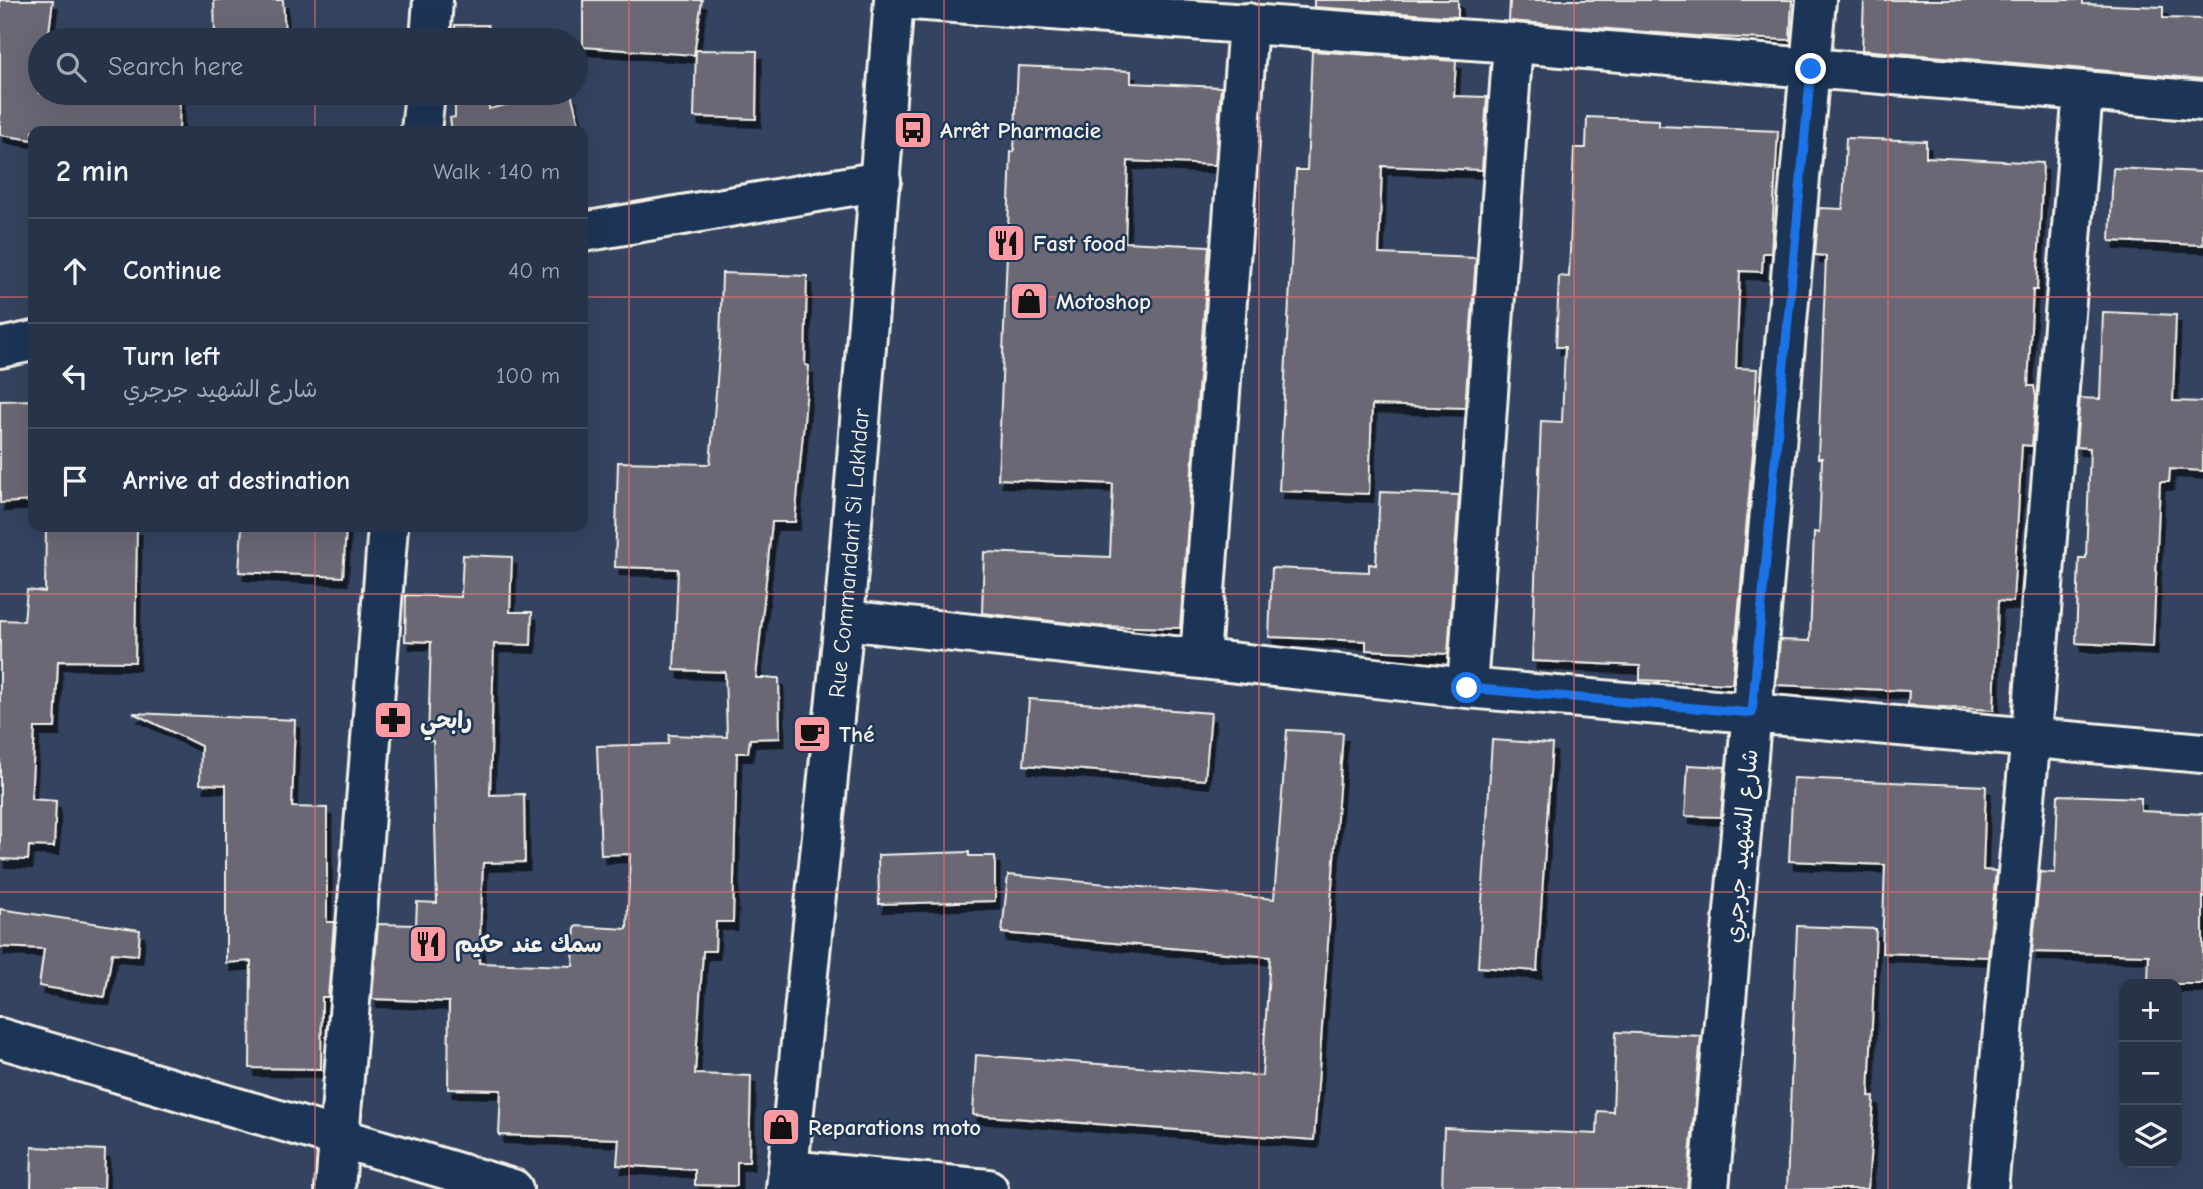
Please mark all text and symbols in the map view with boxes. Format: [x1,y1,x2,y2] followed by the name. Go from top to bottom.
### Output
[28,28,588,105] search box
[52,48,90,86] icon: search
[108,52,243,82] text: Search here
[1795,53,1826,84] route end
[892,109,934,151] bus stop icon: Arrêt Pharmacie
[940,117,1101,144] place label: Arrêt Pharmacie
[56,154,129,189] text: 2 min
[433,158,560,185] text: Walk · 140 m
[985,222,1027,264] restaurant icon: Fast food
[1033,230,1126,257] place label: Fast food
[56,252,94,290] icon: ahead
[123,256,221,286] text: Continue
[508,257,560,284] text: 40 m
[1008,280,1050,322] shop icon: Motoshop
[1056,288,1151,315] place label: Motoshop
[123,342,220,372] text: Turn left
[56,357,94,395] icon: left
[496,362,560,389] text: 100 m
[123,376,317,403] text: شارع الشهيد جرجري
[823,407,875,699] street label: Rue Commandant Si Lakhdar
[56,462,94,500] icon: arrive
[123,466,350,496] text: Arrive at destination
[1451,672,1482,703] route start
[372,699,414,741] pharmacy icon: رابحي
[420,707,472,741] place label: رابحي
[791,713,833,755] cafe icon: Thé
[839,721,875,748] place label: Thé
[1720,748,1766,944] street label: شارع الشهيد جرجري
[407,923,449,965] restaurant icon: سمك عند حكيم
[455,931,602,962] place label: سمك عند حكيم
[2119,979,2182,1168] map controls
[2119,979,2182,1042] button: +
[2119,1042,2182,1105] button: −
[2119,1105,2182,1168] button: layers
[760,1106,802,1148] shop icon: Reparations moto
[808,1114,981,1141] place label: Reparations moto

